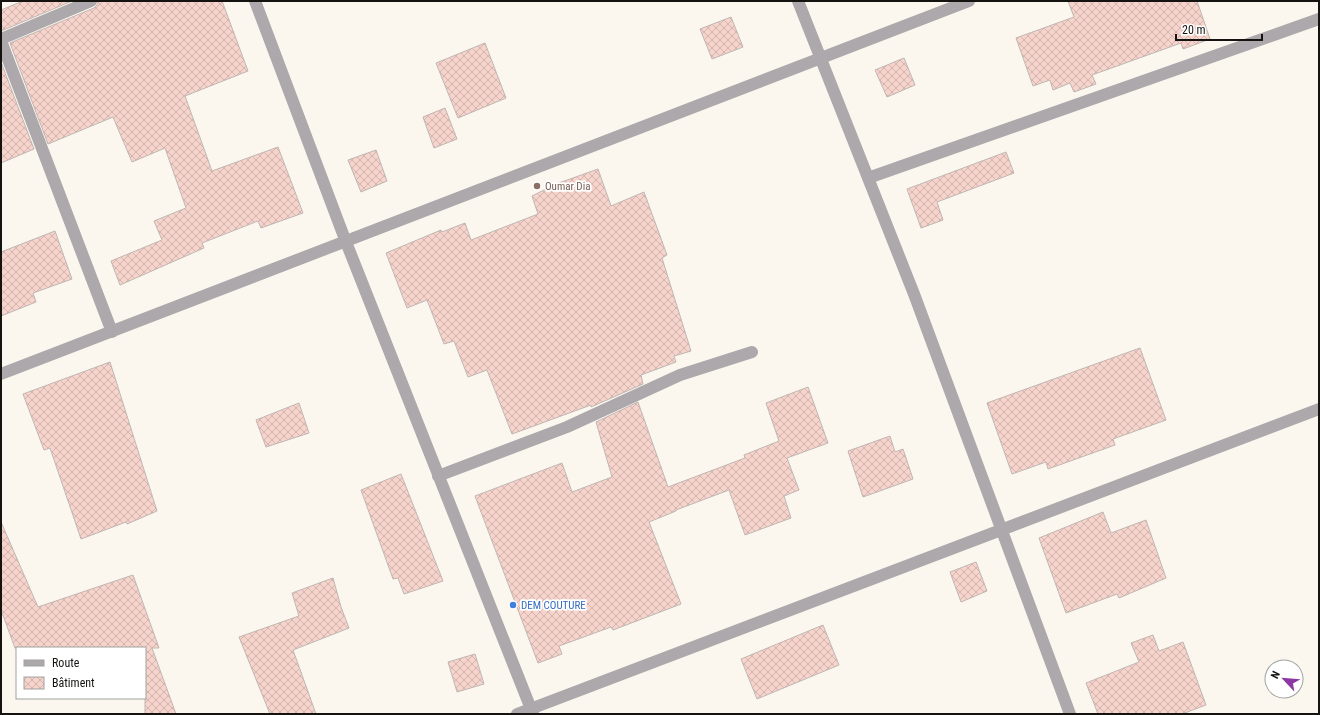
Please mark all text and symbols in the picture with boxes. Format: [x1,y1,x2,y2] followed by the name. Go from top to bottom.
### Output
[1176,16,1262,42] scale bar
[1182,23,1206,37] text: 20 m
[545,180,590,193] place label: Oumar Dia
[532,181,542,191] marker: Oumar Dia
[521,599,586,612] place label: DEM COUTURE
[508,600,518,610] marker: DEM COUTURE
[16,647,146,699] legend
[52,656,80,670] text: Route
[1264,659,1304,699] north arrow
[1268,669,1283,681] text: N
[52,676,95,690] text: Bâtiment

